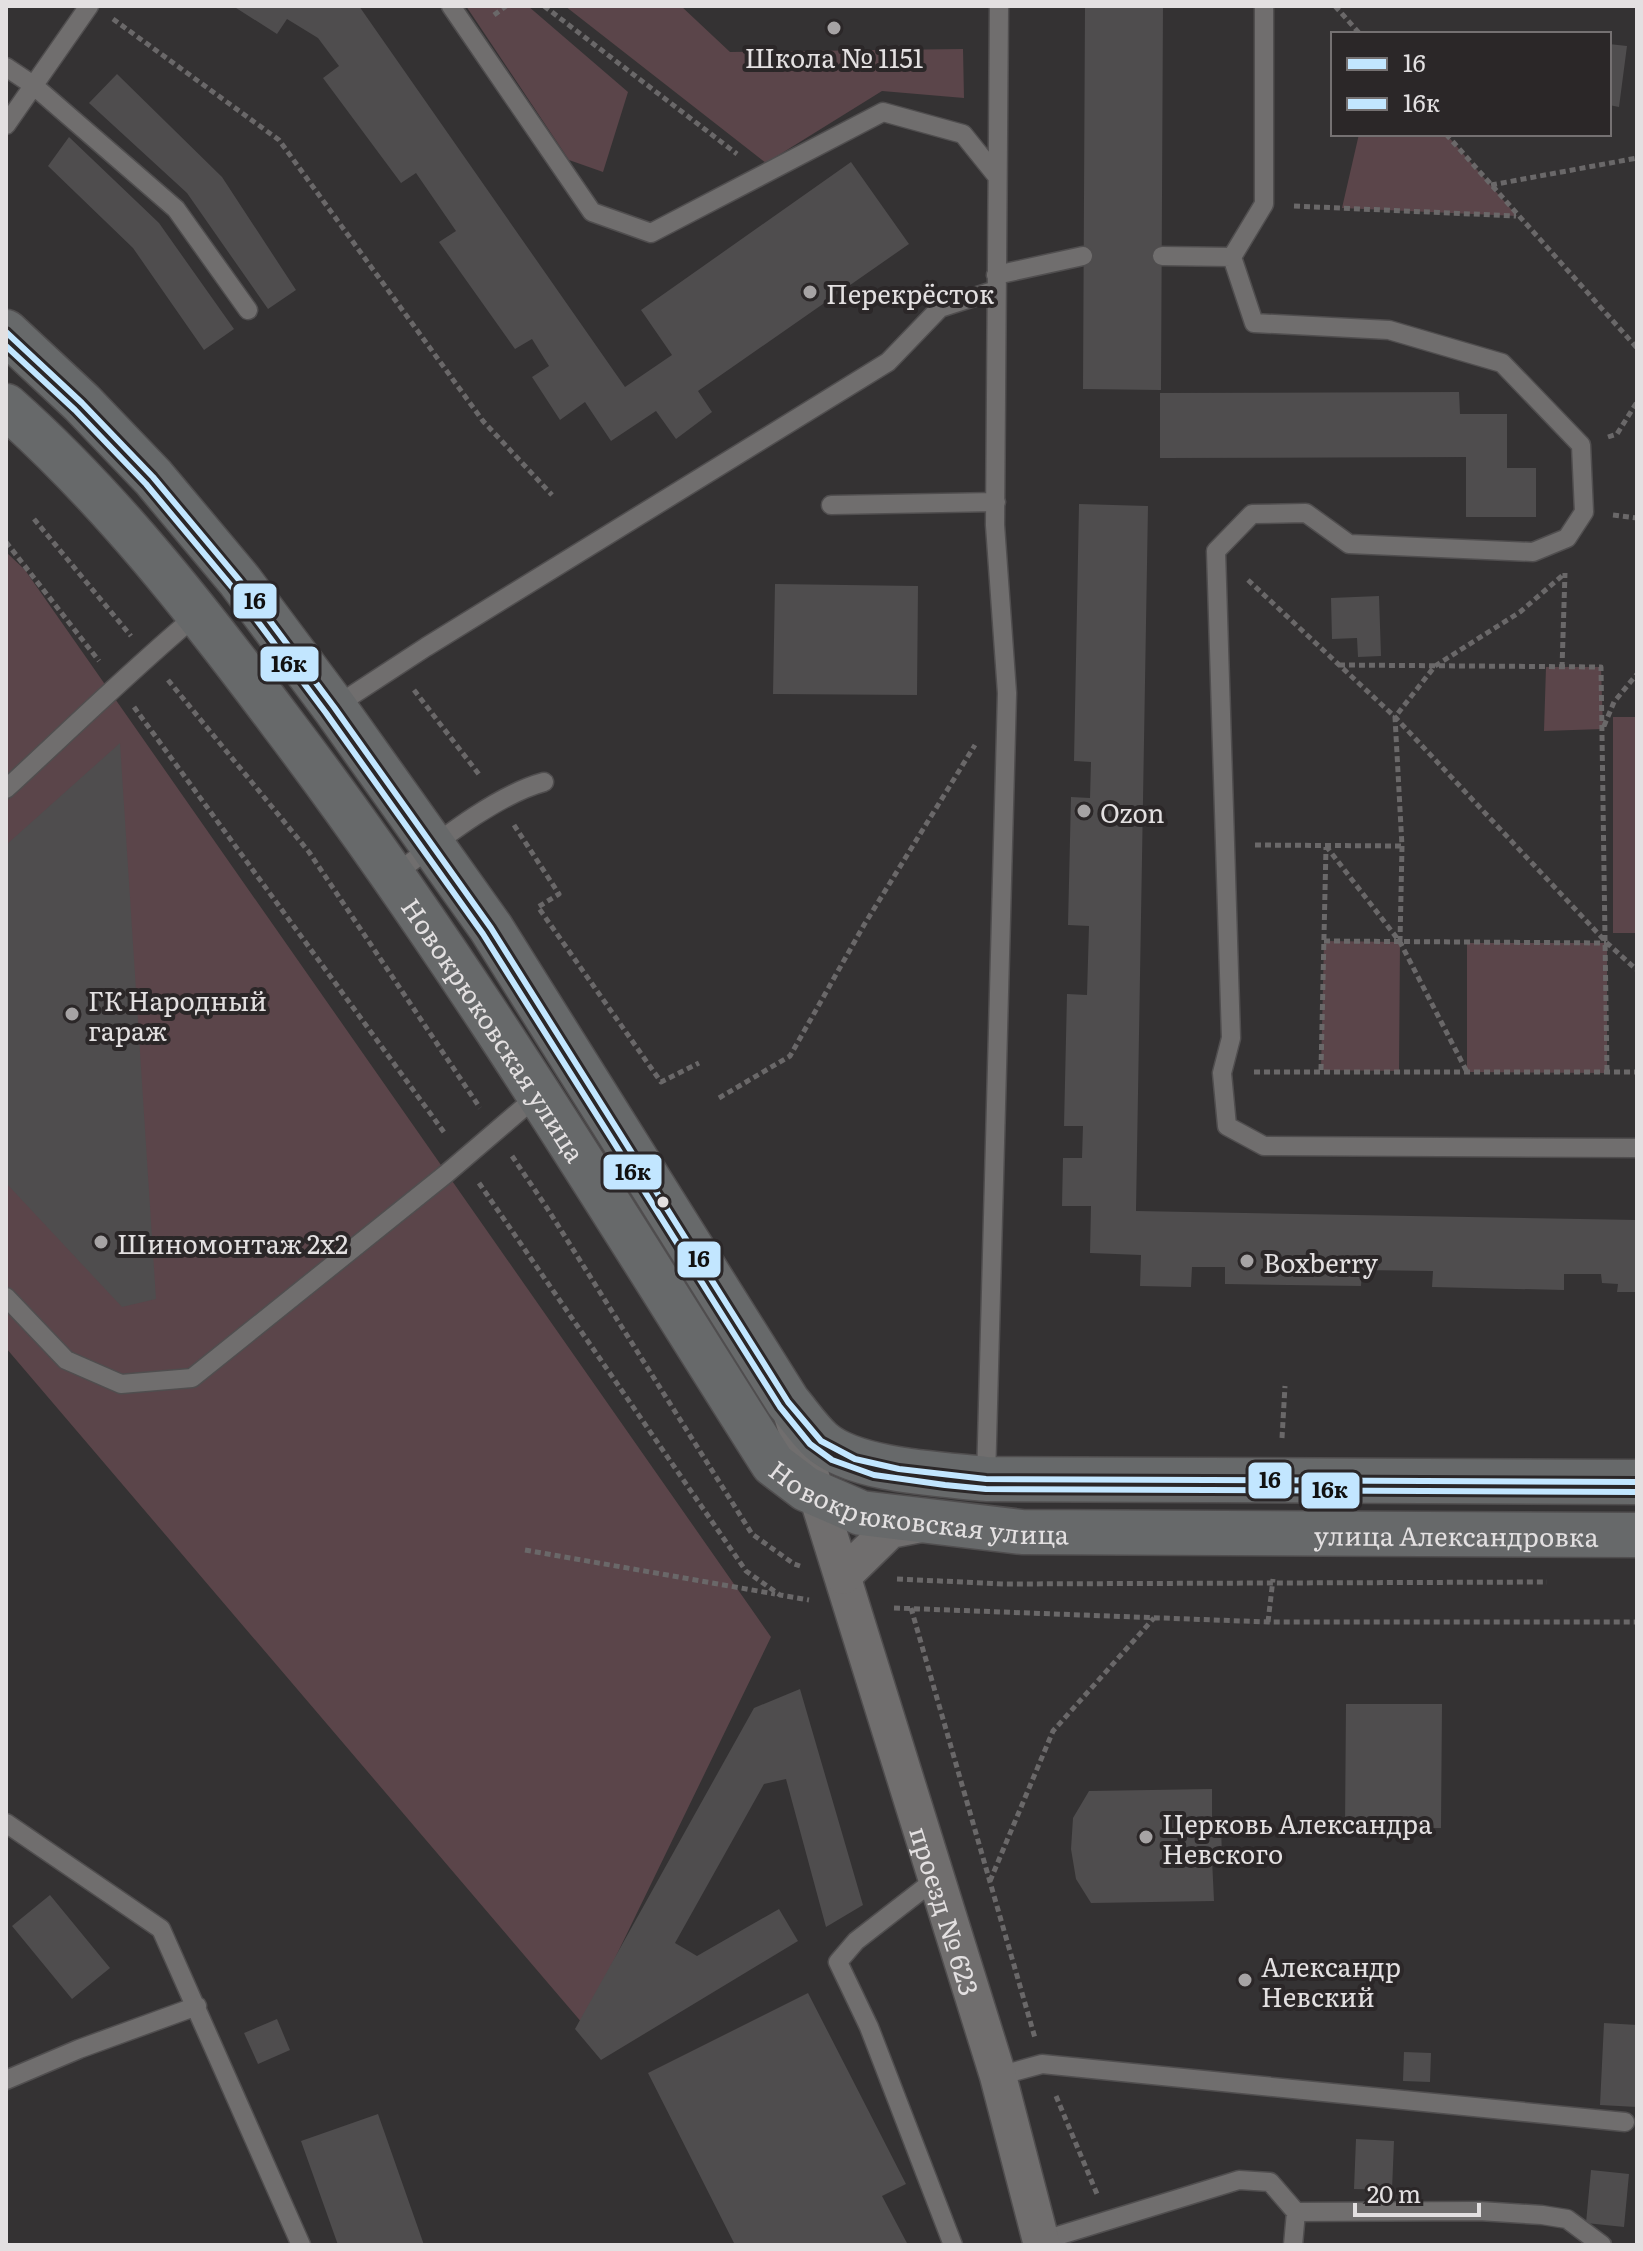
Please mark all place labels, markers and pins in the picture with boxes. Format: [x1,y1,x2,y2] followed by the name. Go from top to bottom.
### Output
[825,19,843,37] marker: Школа № 1151
[745,37,923,76] place label: Школа № 1151
[826,273,995,312] place label: Перекрёсток
[801,283,819,301] marker: Перекрёсток
[1100,792,1165,831] place label: Ozon
[1075,802,1093,820] marker: Ozon
[88,980,267,1049] place label: ГК Народный гараж
[63,1005,81,1023] marker: ГК Народный гараж
[655,1194,671,1210] unlabelled marker
[117,1223,348,1262] place label: Шиномонтаж 2x2
[92,1233,110,1251] marker: Шиномонтаж 2x2
[1263,1242,1378,1281] place label: Boxberry
[1238,1252,1256,1270] marker: Boxberry
[1162,1803,1432,1872] place label: Церковь Александра Невского
[1137,1828,1155,1846] marker: Церковь Александра Невского
[1261,1946,1401,2015] place label: Александр Невский
[1236,1971,1254,1989] marker: Александр Невский

